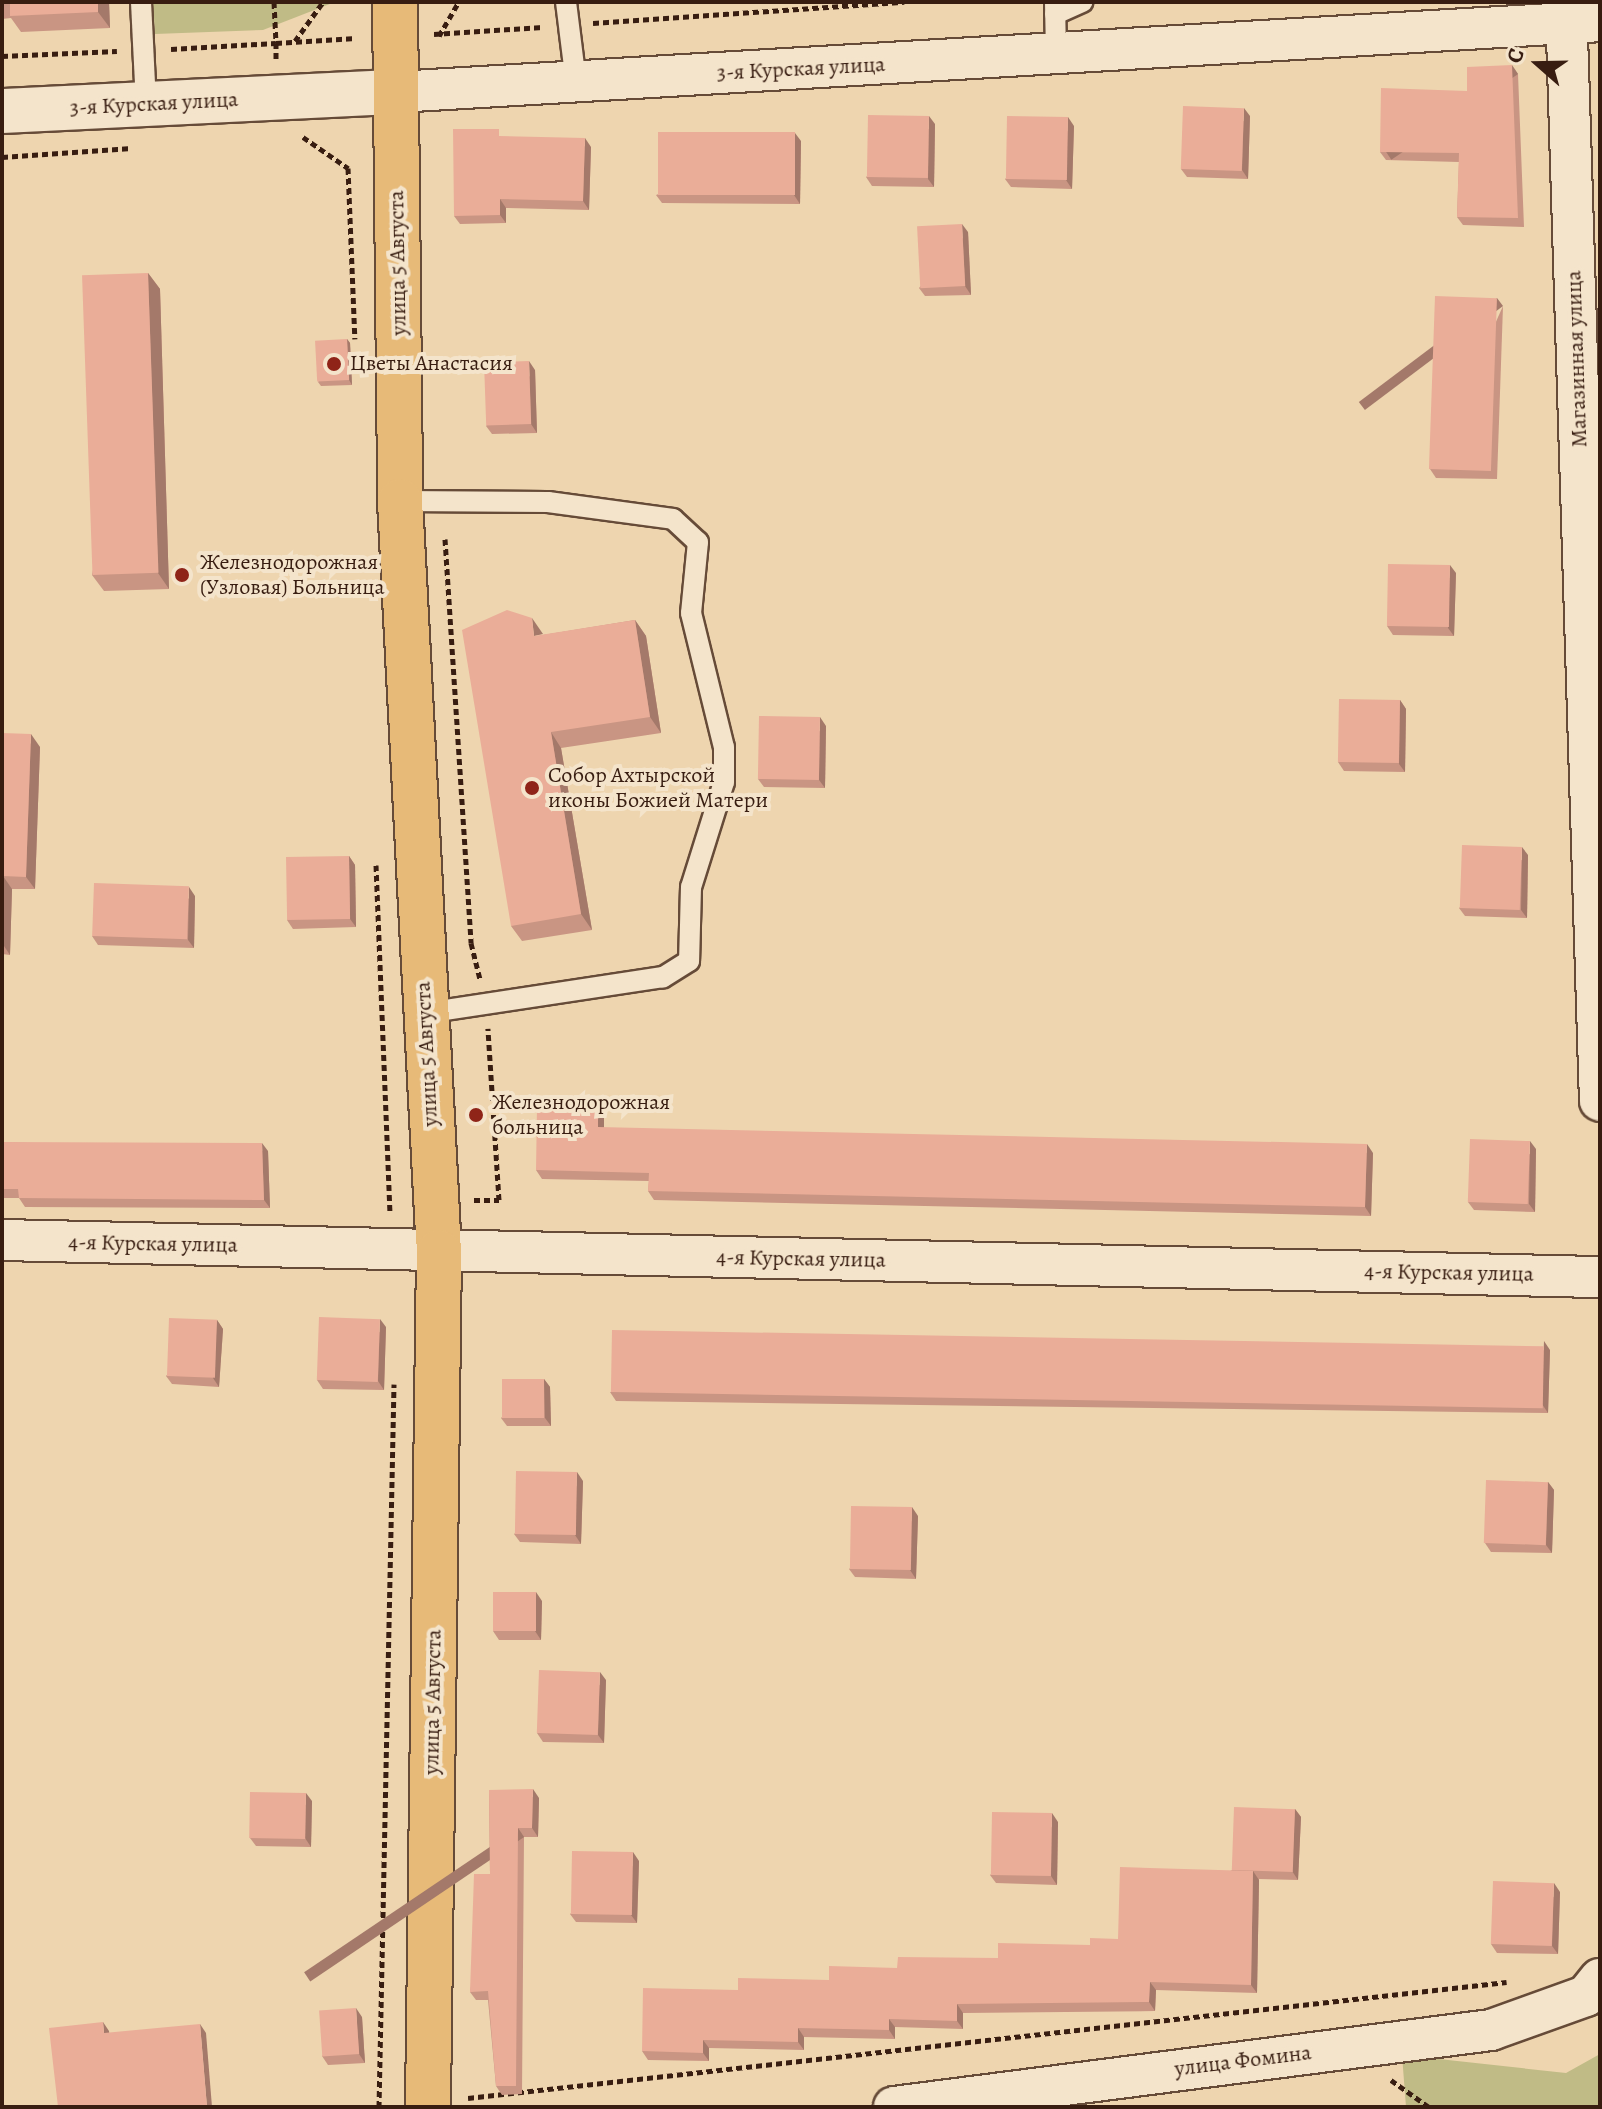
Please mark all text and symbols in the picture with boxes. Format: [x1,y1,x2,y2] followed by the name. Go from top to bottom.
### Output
[1498,24,1578,104] north arrow
[1499,44,1532,67] text: С
[716,51,886,87] street label: 3-я Курская улица
[69,86,239,122] street label: 3-я Курская улица
[384,190,412,336] street label: улица 5 Августа
[1561,270,1593,448] street label: Магазинная улица
[350,351,513,377] place label: Цветы Анастасия
[325,355,343,373] marker: Цветы Анастасия
[200,549,385,600] place label: Железнодорожная (Узловая) Больница
[171,564,193,586] marker: Железнодорожная (Узловая) Больница
[548,762,768,814] place label: Собор Ахтырской иконы Божией Матери
[523,779,541,797] marker: Собор Ахтырской иконы Божией Матери
[410,981,444,1127] street label: улица 5 Августа
[492,1089,670,1140] place label: Железнодорожная больница
[467,1106,485,1124] marker: Железнодорожная больница
[68,1229,238,1259] street label: 4-я Курская улица
[716,1244,886,1274] street label: 4-я Курская улица
[1364,1258,1534,1288] street label: 4-я Курская улица
[419,1629,447,1775] street label: улица 5 Августа
[1173,2040,1313,2082] street label: улица Фомина

